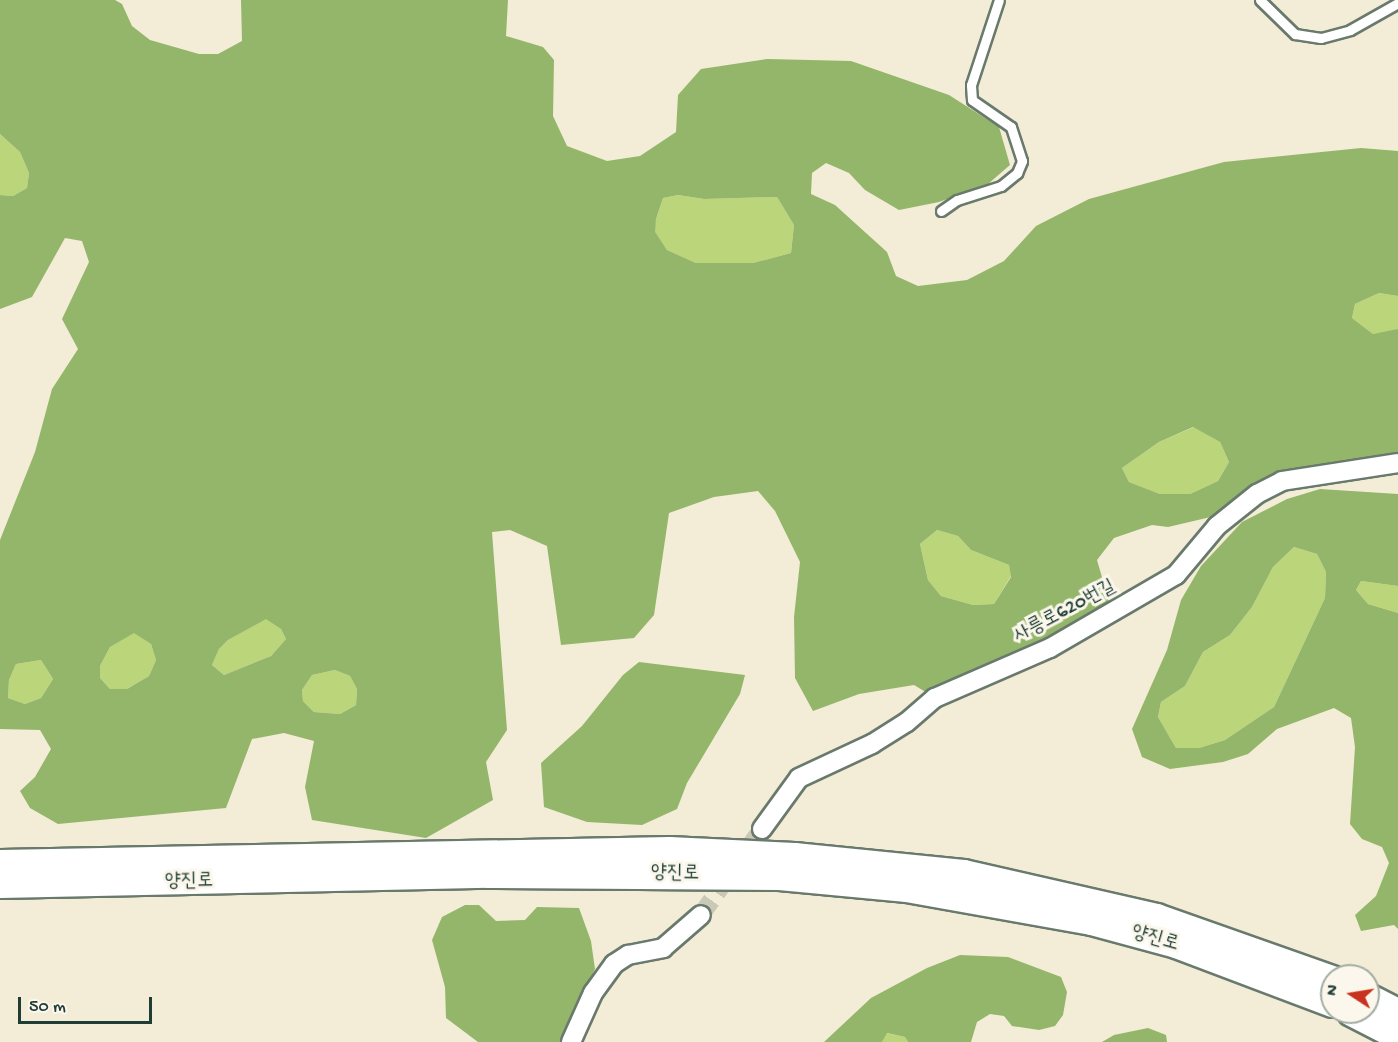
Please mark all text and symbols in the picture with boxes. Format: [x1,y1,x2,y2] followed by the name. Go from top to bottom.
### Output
[1010,575,1120,649] street label: 사릉로620번길
[651,862,699,886] street label: 양진로
[165,870,213,894] street label: 양진로
[1128,921,1182,957] street label: 양진로
[1320,964,1380,1024] north arrow
[1323,983,1344,998] text: N
[21,985,154,1023] scale bar
[29,997,66,1018] text: 50 m

